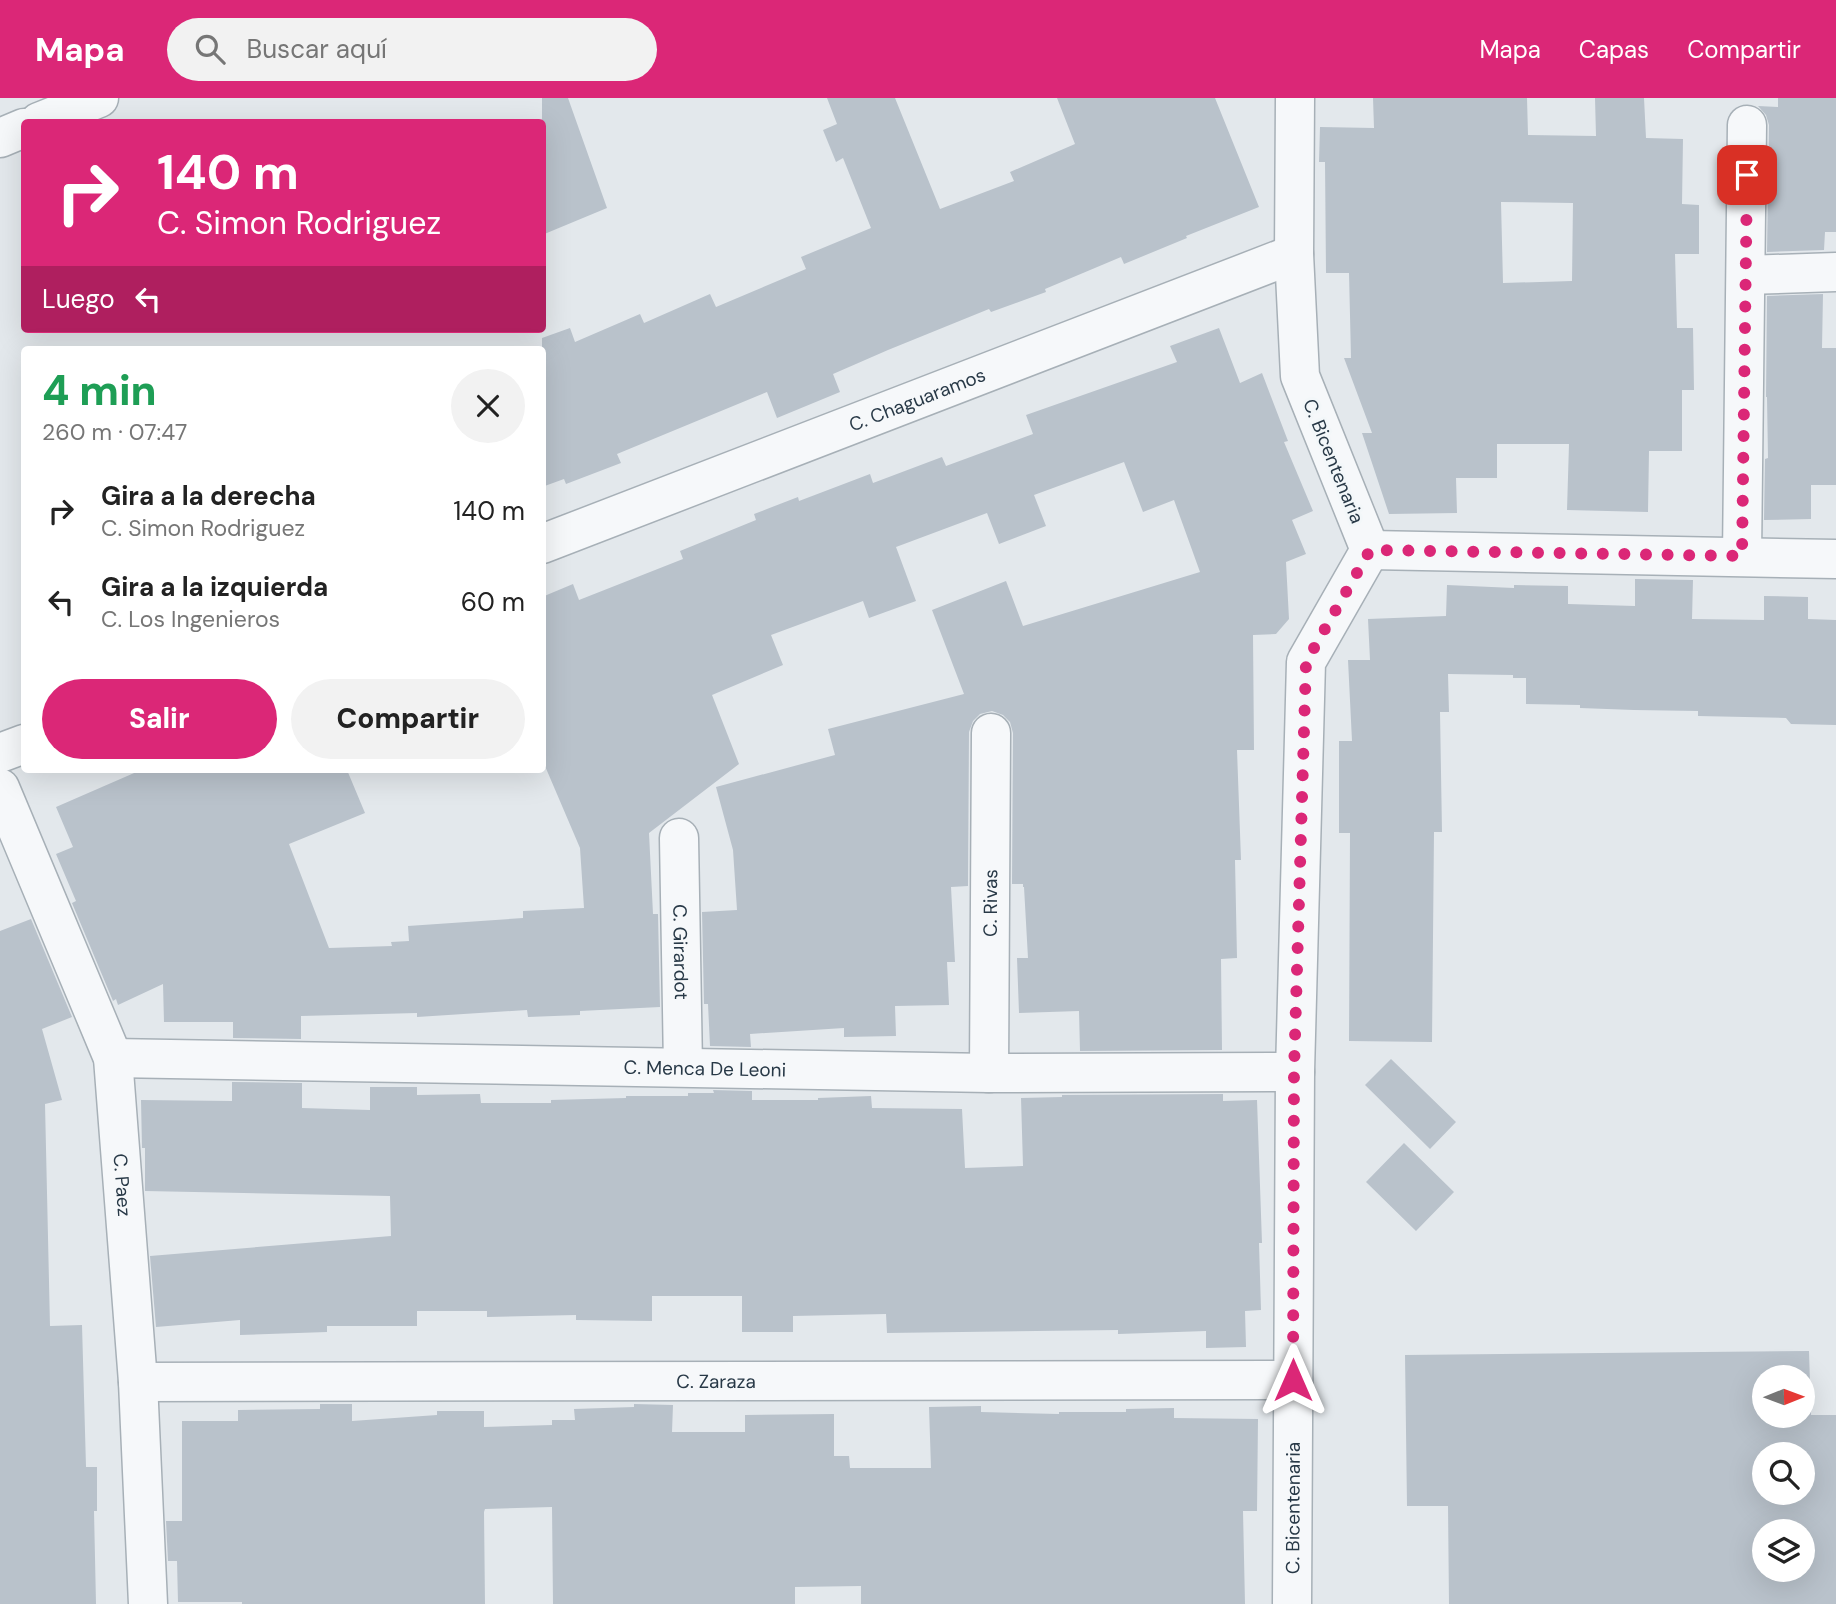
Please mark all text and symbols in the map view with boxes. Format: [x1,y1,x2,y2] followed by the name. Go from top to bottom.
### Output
[167,18,657,81] search box
[35,28,125,71] text: Mapa
[191,30,229,68] icon: search
[247,32,387,66] text: Buscar aquí
[1479,34,1541,65] text: Mapa
[1579,34,1649,65] text: Capas
[1687,34,1801,65] text: Compartir
[157,140,299,204] text: 140 m
[1717,145,1777,205] pin
[42,147,133,238] icon: right
[1728,156,1766,194] icon: arrive
[157,202,441,244] text: C. Simon Rodriguez
[129,280,167,318] icon: left
[42,282,115,316] text: Luego
[845,362,989,437] street label: C. Chaguaramos
[42,363,157,418] text: 4 min
[451,369,525,443] button: close
[1297,395,1370,527] street label: C. Bicentenaria
[42,417,187,447] text: 260 m · 07:47
[101,479,316,513] text: Gira a la derecha
[42,492,80,530] icon: right
[453,494,525,528] text: 140 m
[101,513,305,543] text: C. Simon Rodriguez
[101,570,328,604] text: Gira a la izquierda
[42,583,80,621] icon: left
[461,585,525,619] text: 60 m
[101,604,280,634] text: C. Los Ingenieros
[42,679,277,759] button: Salir
[291,679,525,759] button: Compartir
[978,869,1003,937] street label: C. Rivas
[667,904,694,1000] street label: C. Girardot
[623,1055,786,1083] street label: C. Menca De Leoni
[107,1153,137,1217] street label: C. Paez
[1256,1343,1330,1417] position arrow
[1752,1365,1815,1428] north arrow
[1752,1365,1815,1582] map controls
[676,1369,756,1394] street label: C. Zaraza
[1280,1442,1306,1574] street label: C. Bicentenaria
[1752,1442,1815,1505] button: search
[1752,1519,1815,1582] button: layers

